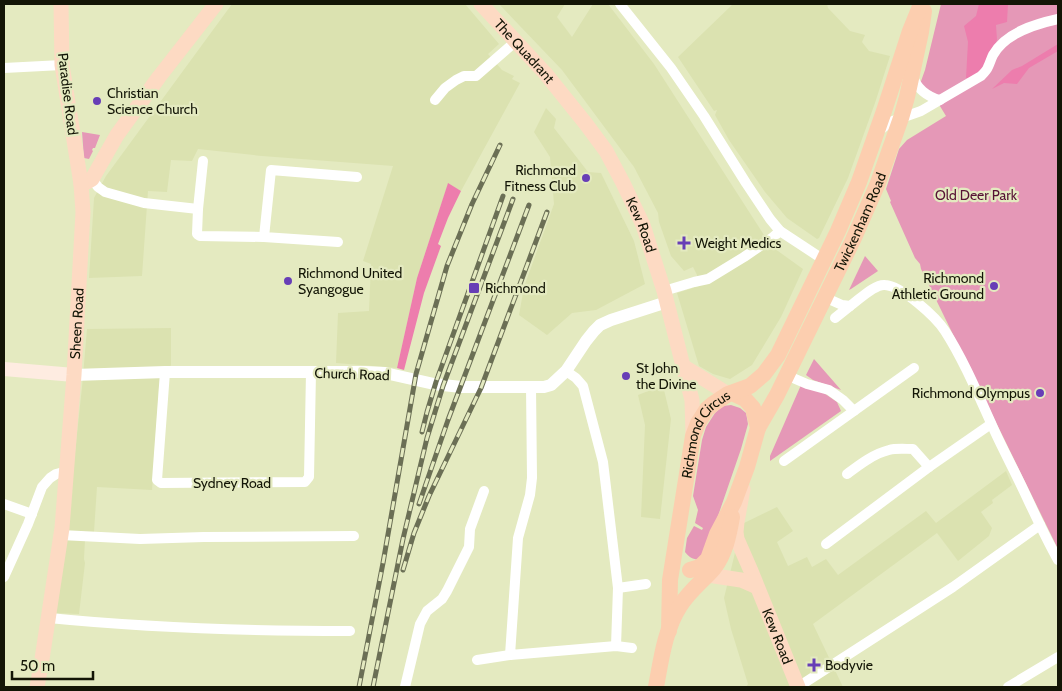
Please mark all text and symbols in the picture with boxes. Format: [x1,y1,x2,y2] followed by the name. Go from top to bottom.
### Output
[490,15,559,87] street label: The Quadrant
[54,52,82,136] street label: Paradise Road
[107,84,198,118] place label: Christian Science Church
[91,95,103,107] marker: Christian Science Church
[504,161,576,195] place label: Richmond Fitness Club
[830,170,890,275] street label: Twickenham Road
[580,172,592,184] marker: Richmond Fitness Club
[935,186,1018,204] park label: Old Deer Park
[622,194,660,255] street label: Kew Road
[695,234,782,252] place label: Weight Medics
[677,236,691,250] marker: Weight Medics
[298,264,402,298] place label: Richmond United Syangogue
[892,269,984,303] place label: Richmond Athletic Ground
[282,275,294,287] marker: Richmond United Syangogue
[485,279,546,297] place label: Richmond
[988,280,1000,292] marker: Richmond Athletic Ground
[467,281,481,295] marker: Richmond
[66,287,88,360] street label: Sheen Road
[636,359,697,393] place label: St John the Divine
[314,364,390,384] street label: Church Road
[620,370,632,382] marker: St John the Divine
[912,384,1030,402] place label: Richmond Olympus
[677,386,734,480] street label: Richmond Circus
[1034,387,1046,399] marker: Richmond Olympus
[193,474,271,492] street label: Sydney Road
[758,606,797,667] street label: Kew Road
[12,648,94,680] scale bar
[825,656,873,674] place label: Bodyvie
[20,657,55,675] text: 50 m
[807,658,821,672] marker: Bodyvie

